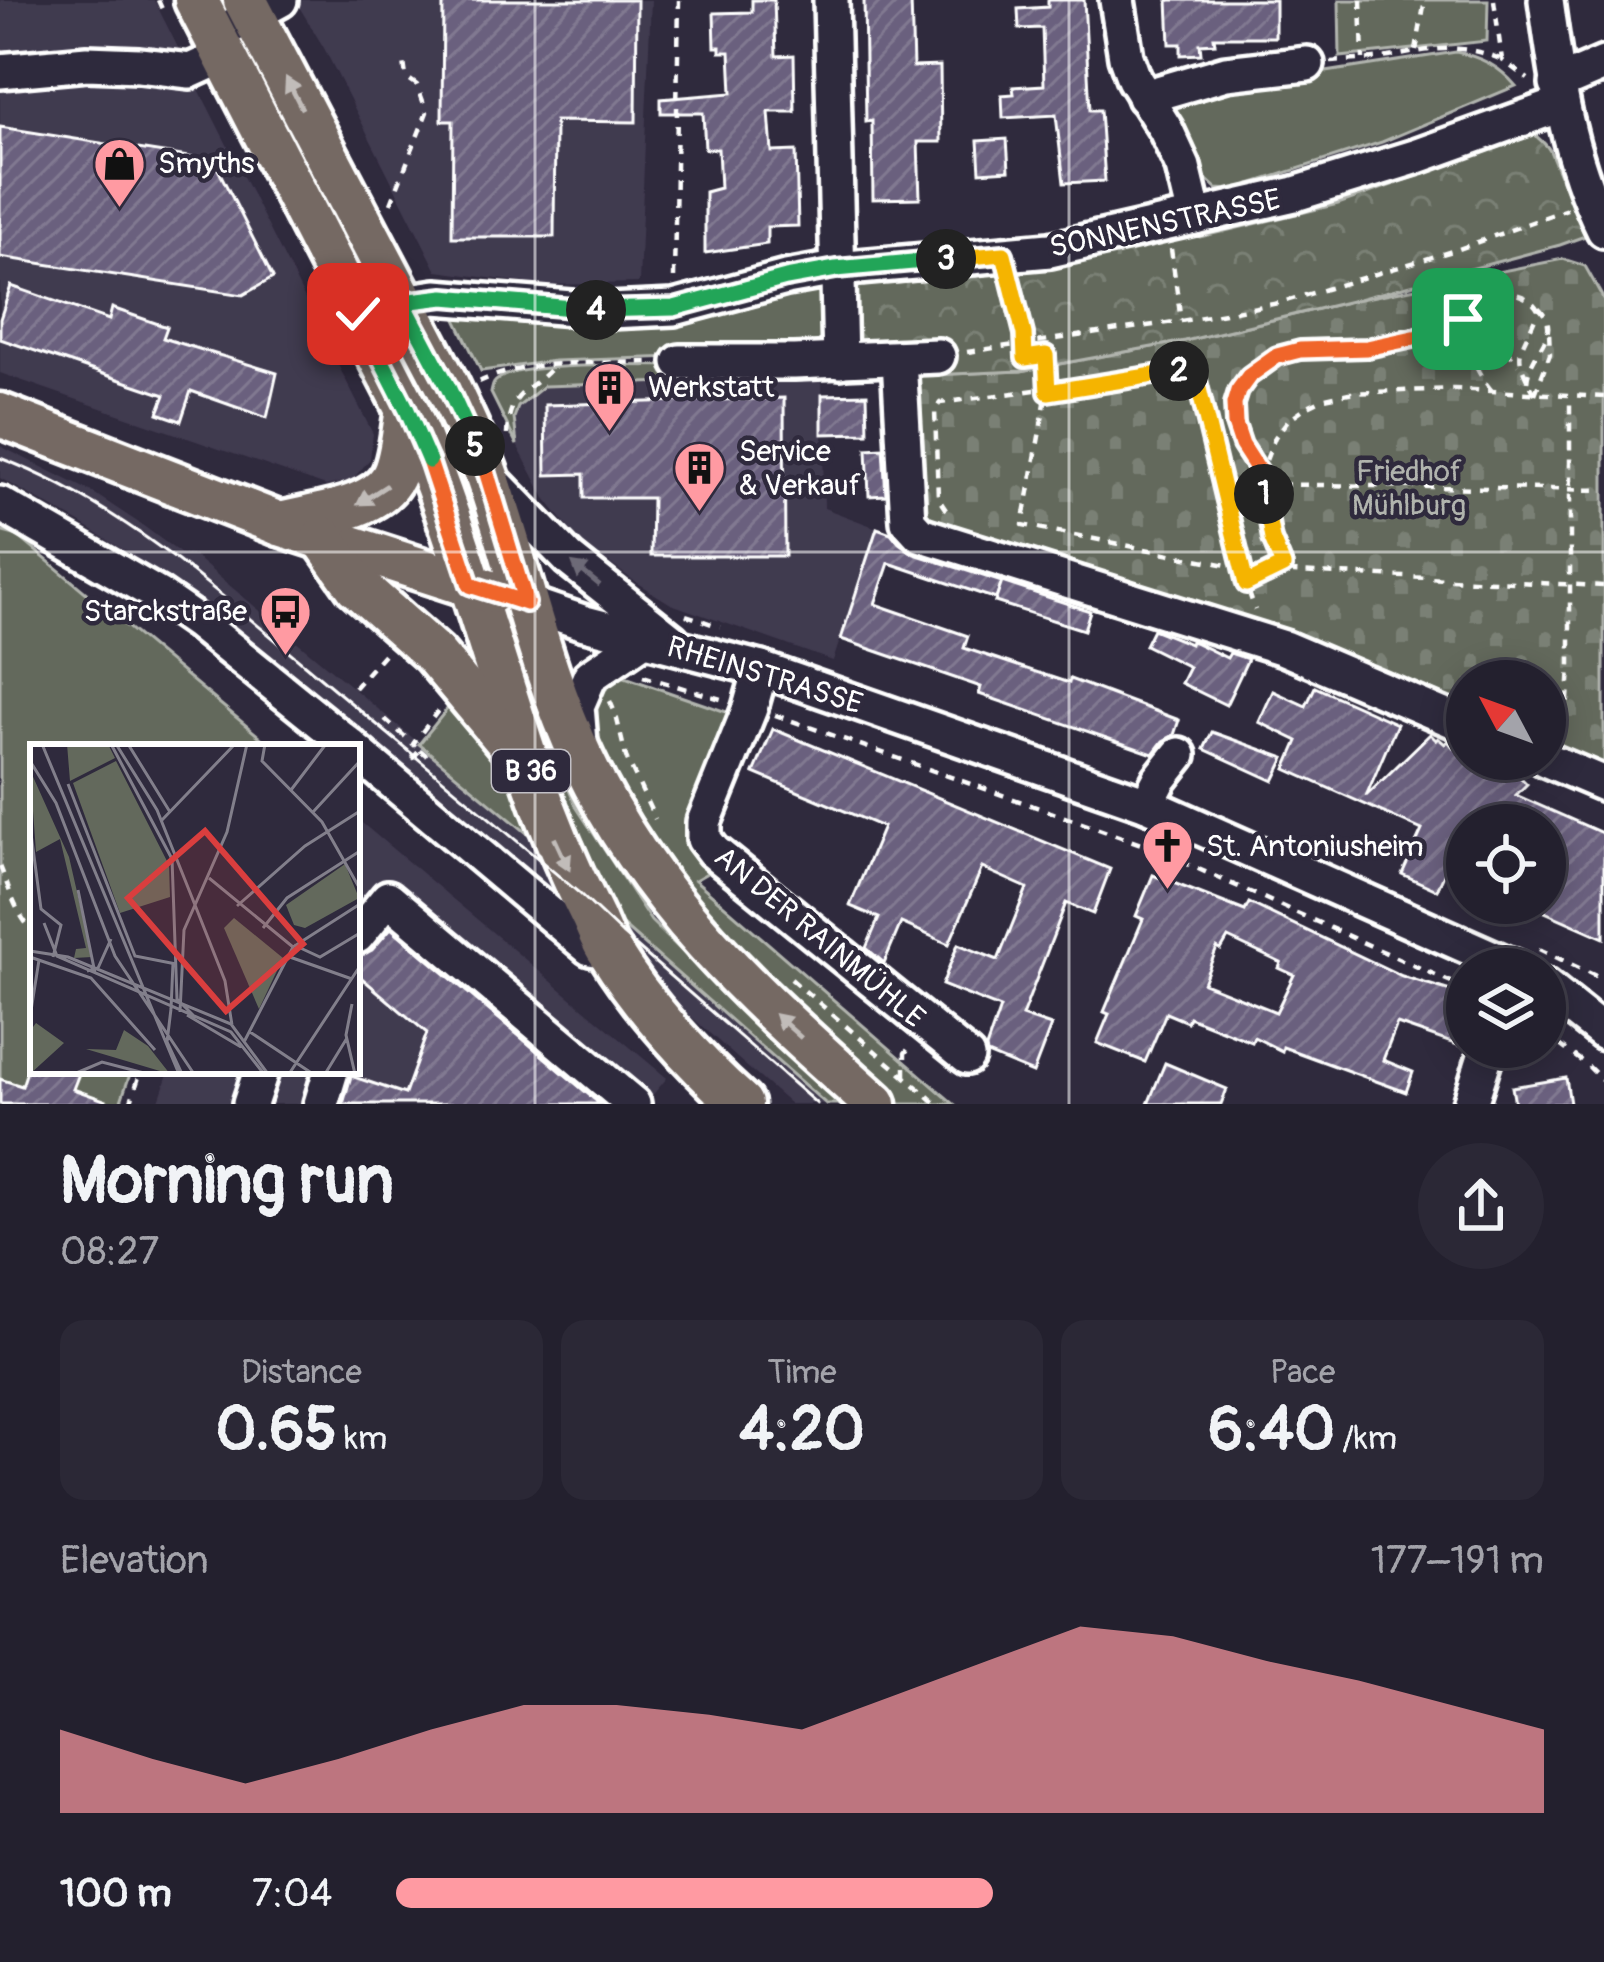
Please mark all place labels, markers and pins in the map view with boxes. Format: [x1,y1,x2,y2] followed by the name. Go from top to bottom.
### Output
[91,135,147,209] shop icon: Smyths
[158,145,255,182] place label: Smyths
[916,229,976,289] pin: 3
[307,263,409,365] pin
[1412,268,1514,370] pin
[566,280,626,340] pin: 4
[1149,341,1209,401] pin: 2
[581,359,637,433] building icon: Werkstatt
[648,369,775,406] place label: Werkstatt
[445,416,505,476] pin: 5
[739,433,861,504] place label: Service & Verkauf
[672,440,728,514] building icon: Service & Verkauf
[1234,464,1294,524] pin: 1
[258,583,314,657] bus stop icon: Starckstraße
[84,593,247,630] place label: Starckstraße
[1139,818,1195,892] church icon: St. Antoniusheim
[1206,828,1424,865] place label: St. Antoniusheim

